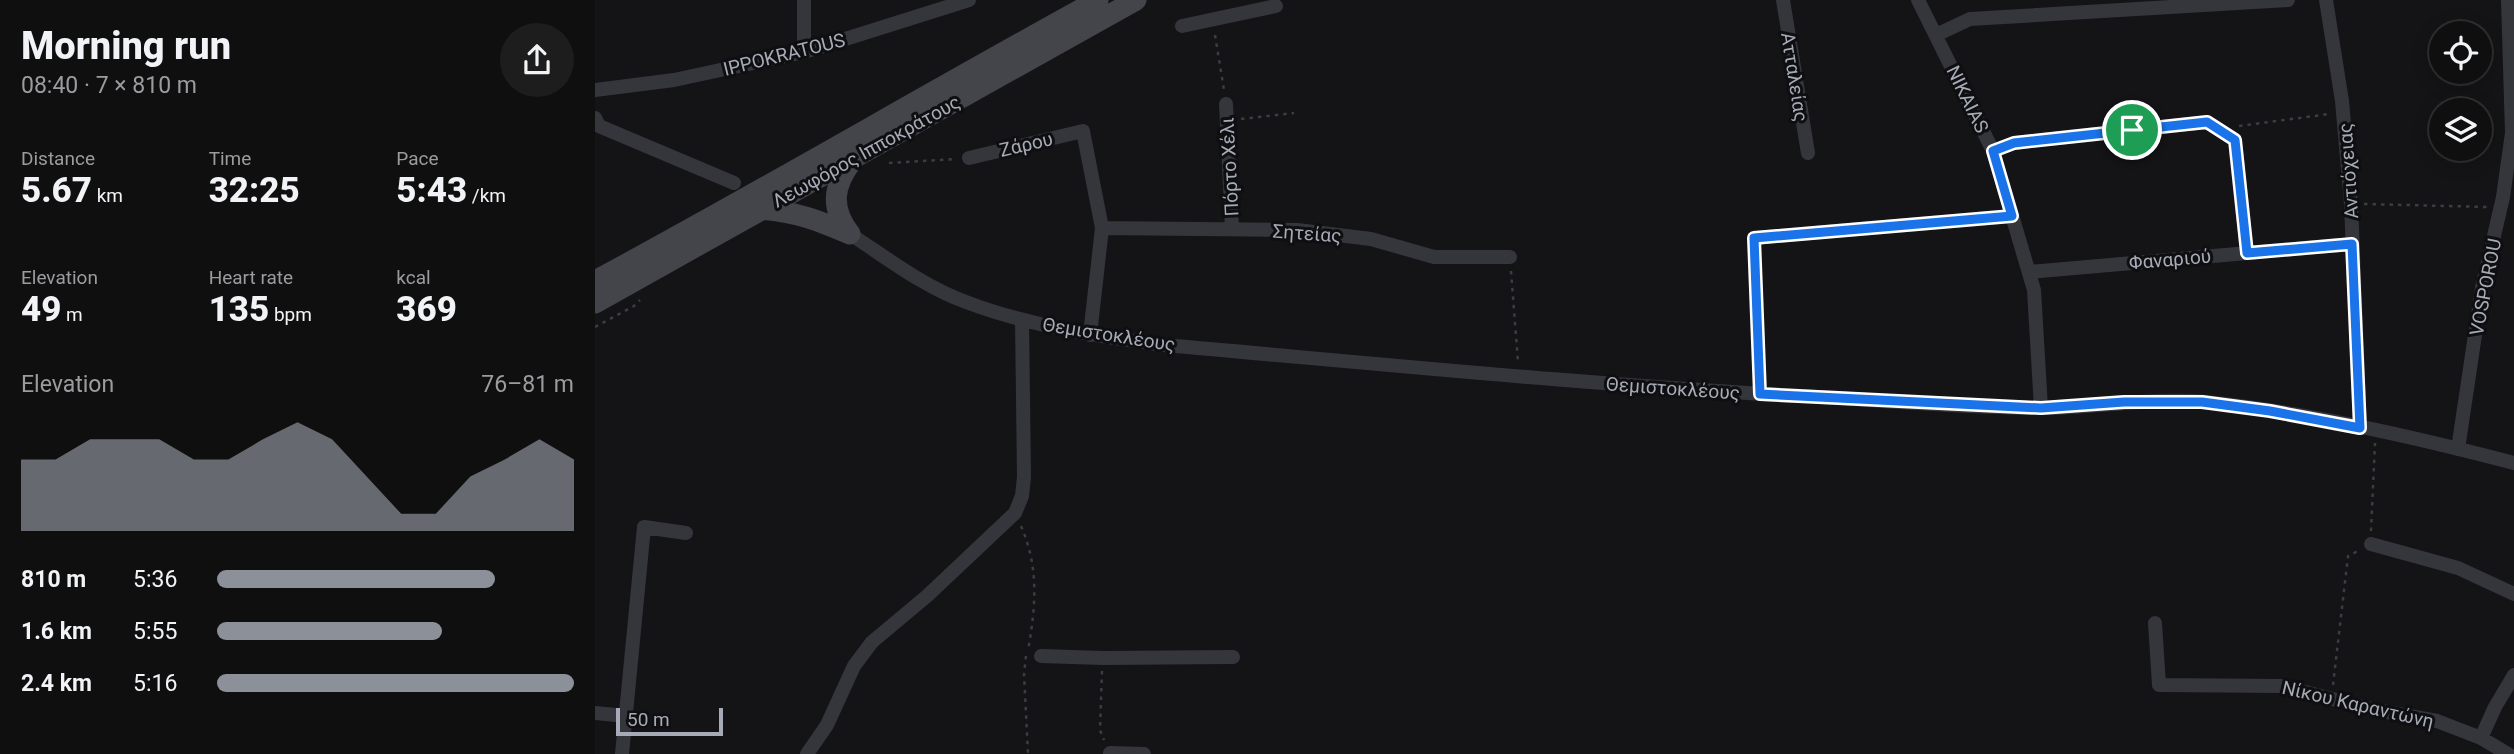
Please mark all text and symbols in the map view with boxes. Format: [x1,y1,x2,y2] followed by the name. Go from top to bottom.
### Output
[2429,21,2492,161] map controls
[2429,21,2492,84] button: locate
[500,23,574,97] button: share
[21,24,231,68] text: Morning run
[721,28,847,81] street label: IPPOKRATOUS
[1776,31,1813,124] street label: Ατταλείας
[1941,62,1994,137] street label: NIKAIAS
[21,72,197,99] text: 08:40 · 7 × 810 m
[768,90,964,213] street label: Λεωφόρος Ιπποκράτους
[2429,98,2492,161] button: layers
[2102,100,2162,160] pin
[2113,111,2151,149] icon: arrive
[1215,117,1244,217] street label: Πόρτο Χέλι
[2334,122,2363,220] street label: Αντιόχειας
[997,127,1055,162] street label: Ζάρου
[21,147,95,170] text: Distance
[209,147,251,170] text: Time
[396,147,439,170] text: Pace
[21,170,92,211] text: 5.67
[209,170,300,211] text: 32:25
[396,170,467,211] text: 5:43
[92,184,123,207] text: km
[467,184,506,207] text: /km
[1272,220,1342,247] street label: Σητείας
[2465,237,2506,338] street label: VOSPOROU
[2128,244,2212,275] street label: Φαναριού
[21,266,98,289] text: Elevation
[209,266,293,289] text: Heart rate
[396,266,431,289] text: kcal
[21,289,61,330] text: 49
[209,289,269,330] text: 135
[396,289,457,330] text: 369
[61,303,83,326] text: m
[269,303,312,326] text: bpm
[1041,313,1177,356] street label: Θεμιστοκλέους
[21,371,114,398] text: Elevation
[481,371,574,398] text: 76–81 m
[1605,372,1741,405] street label: Θεμιστοκλέους
[21,566,86,593] text: 810 m
[133,566,177,593] text: 5:36
[21,618,92,645] text: 1.6 km
[133,618,177,645] text: 5:55
[21,670,92,697] text: 2.4 km
[133,670,177,697] text: 5:16
[2280,676,2436,733] street label: Νίκου Καραντώνη
[616,705,723,737] scale bar
[627,708,670,731] text: 50 m

